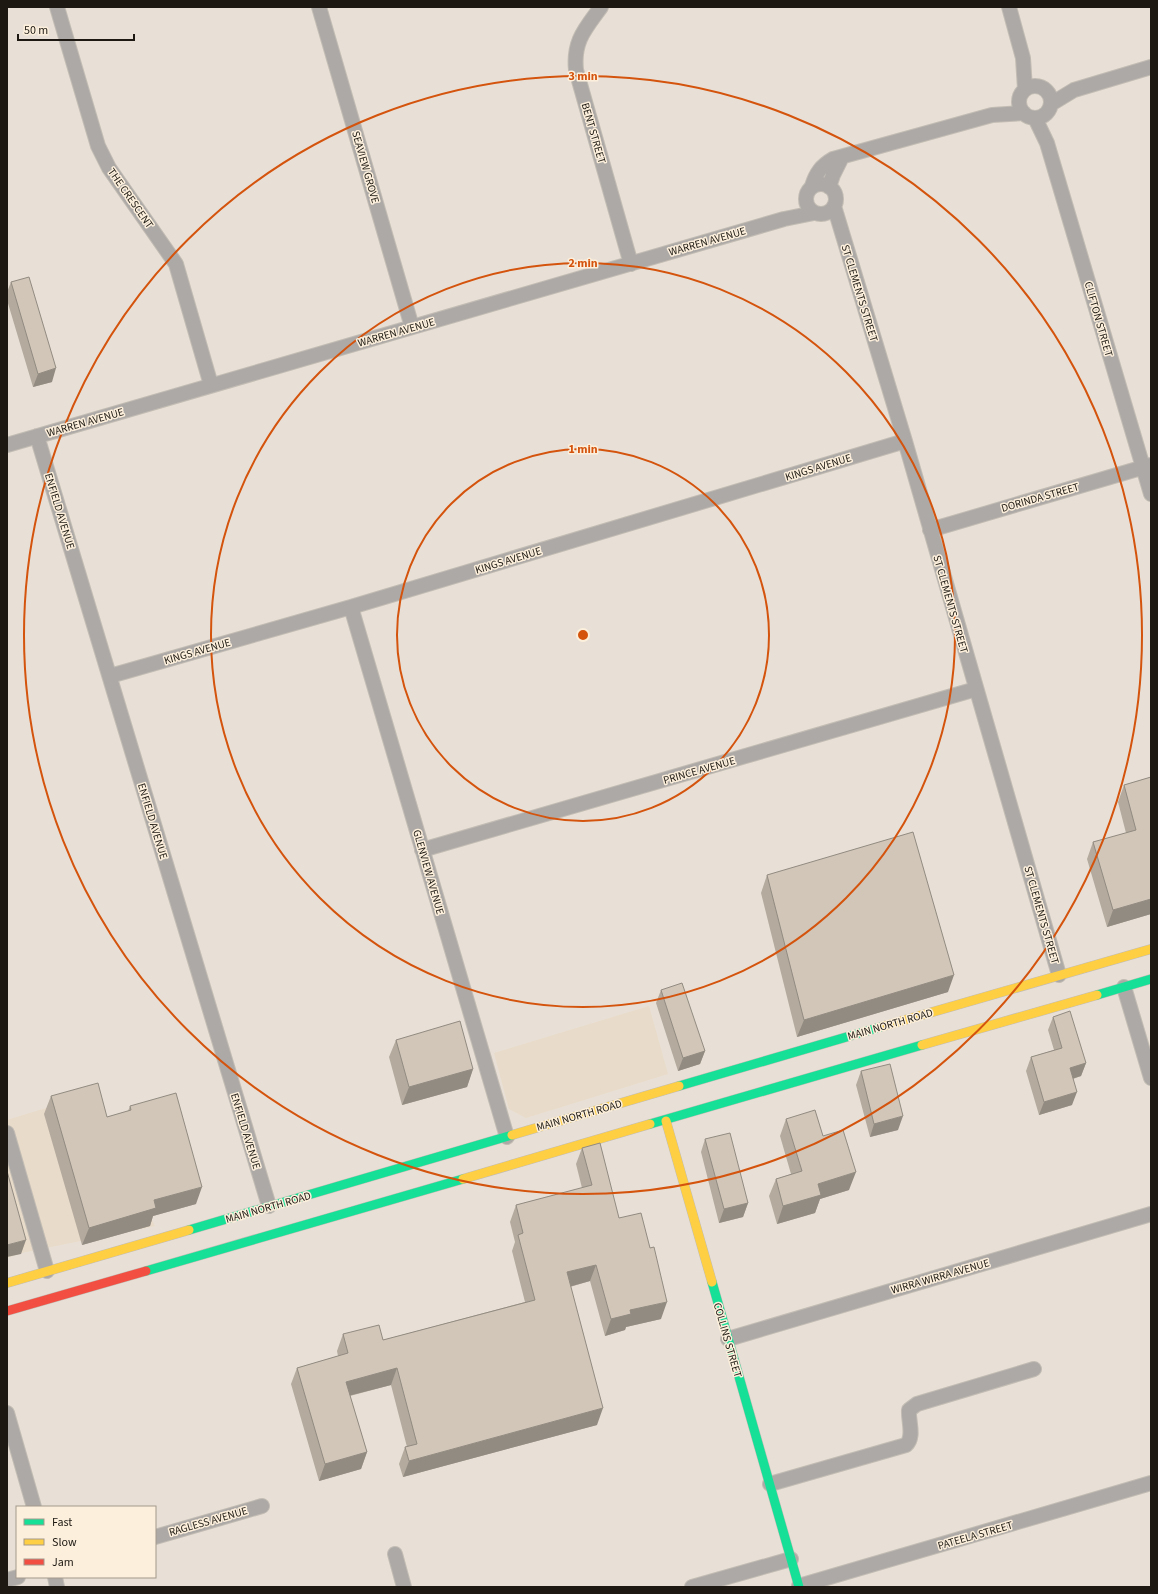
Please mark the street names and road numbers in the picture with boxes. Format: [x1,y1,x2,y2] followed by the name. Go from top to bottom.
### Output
[578,101,609,165] street label: BENT STREET
[348,129,383,205] street label: SEAVIEW GROVE
[104,165,157,231] street label: THE CRESCENT
[667,223,748,260] street label: WARREN AVENUE
[838,243,881,344] street label: ST CLEMENTS STREET
[1081,280,1116,359] street label: CLIFTON STREET
[356,314,437,351] street label: WARREN AVENUE
[45,404,126,441] street label: WARREN AVENUE
[783,450,853,485] street label: KINGS AVENUE
[41,471,78,551] street label: ENFIELD AVENUE
[999,479,1081,516] street label: DORINDA STREET
[473,543,543,578] street label: KINGS AVENUE
[929,554,972,655] street label: ST CLEMENTS STREET
[162,635,232,668] street label: KINGS AVENUE
[661,753,737,788] street label: PRINCE AVENUE
[134,781,171,861] street label: ENFIELD AVENUE
[409,828,448,916] street label: GLENVIEW AVENUE
[1020,865,1063,966] street label: ST CLEMENTS STREET
[846,1005,935,1044] street label: MAIN NORTH ROAD
[227,1091,264,1171] street label: ENFIELD AVENUE
[535,1096,624,1135] street label: MAIN NORTH ROAD
[224,1188,313,1227] street label: MAIN NORTH ROAD
[889,1255,991,1298] street label: WIRRA WIRRA AVENUE
[710,1301,745,1379] street label: COLLINS STREET
[167,1503,249,1540] street label: RAGLESS AVENUE
[936,1518,1015,1553] street label: PATEELA STREET

